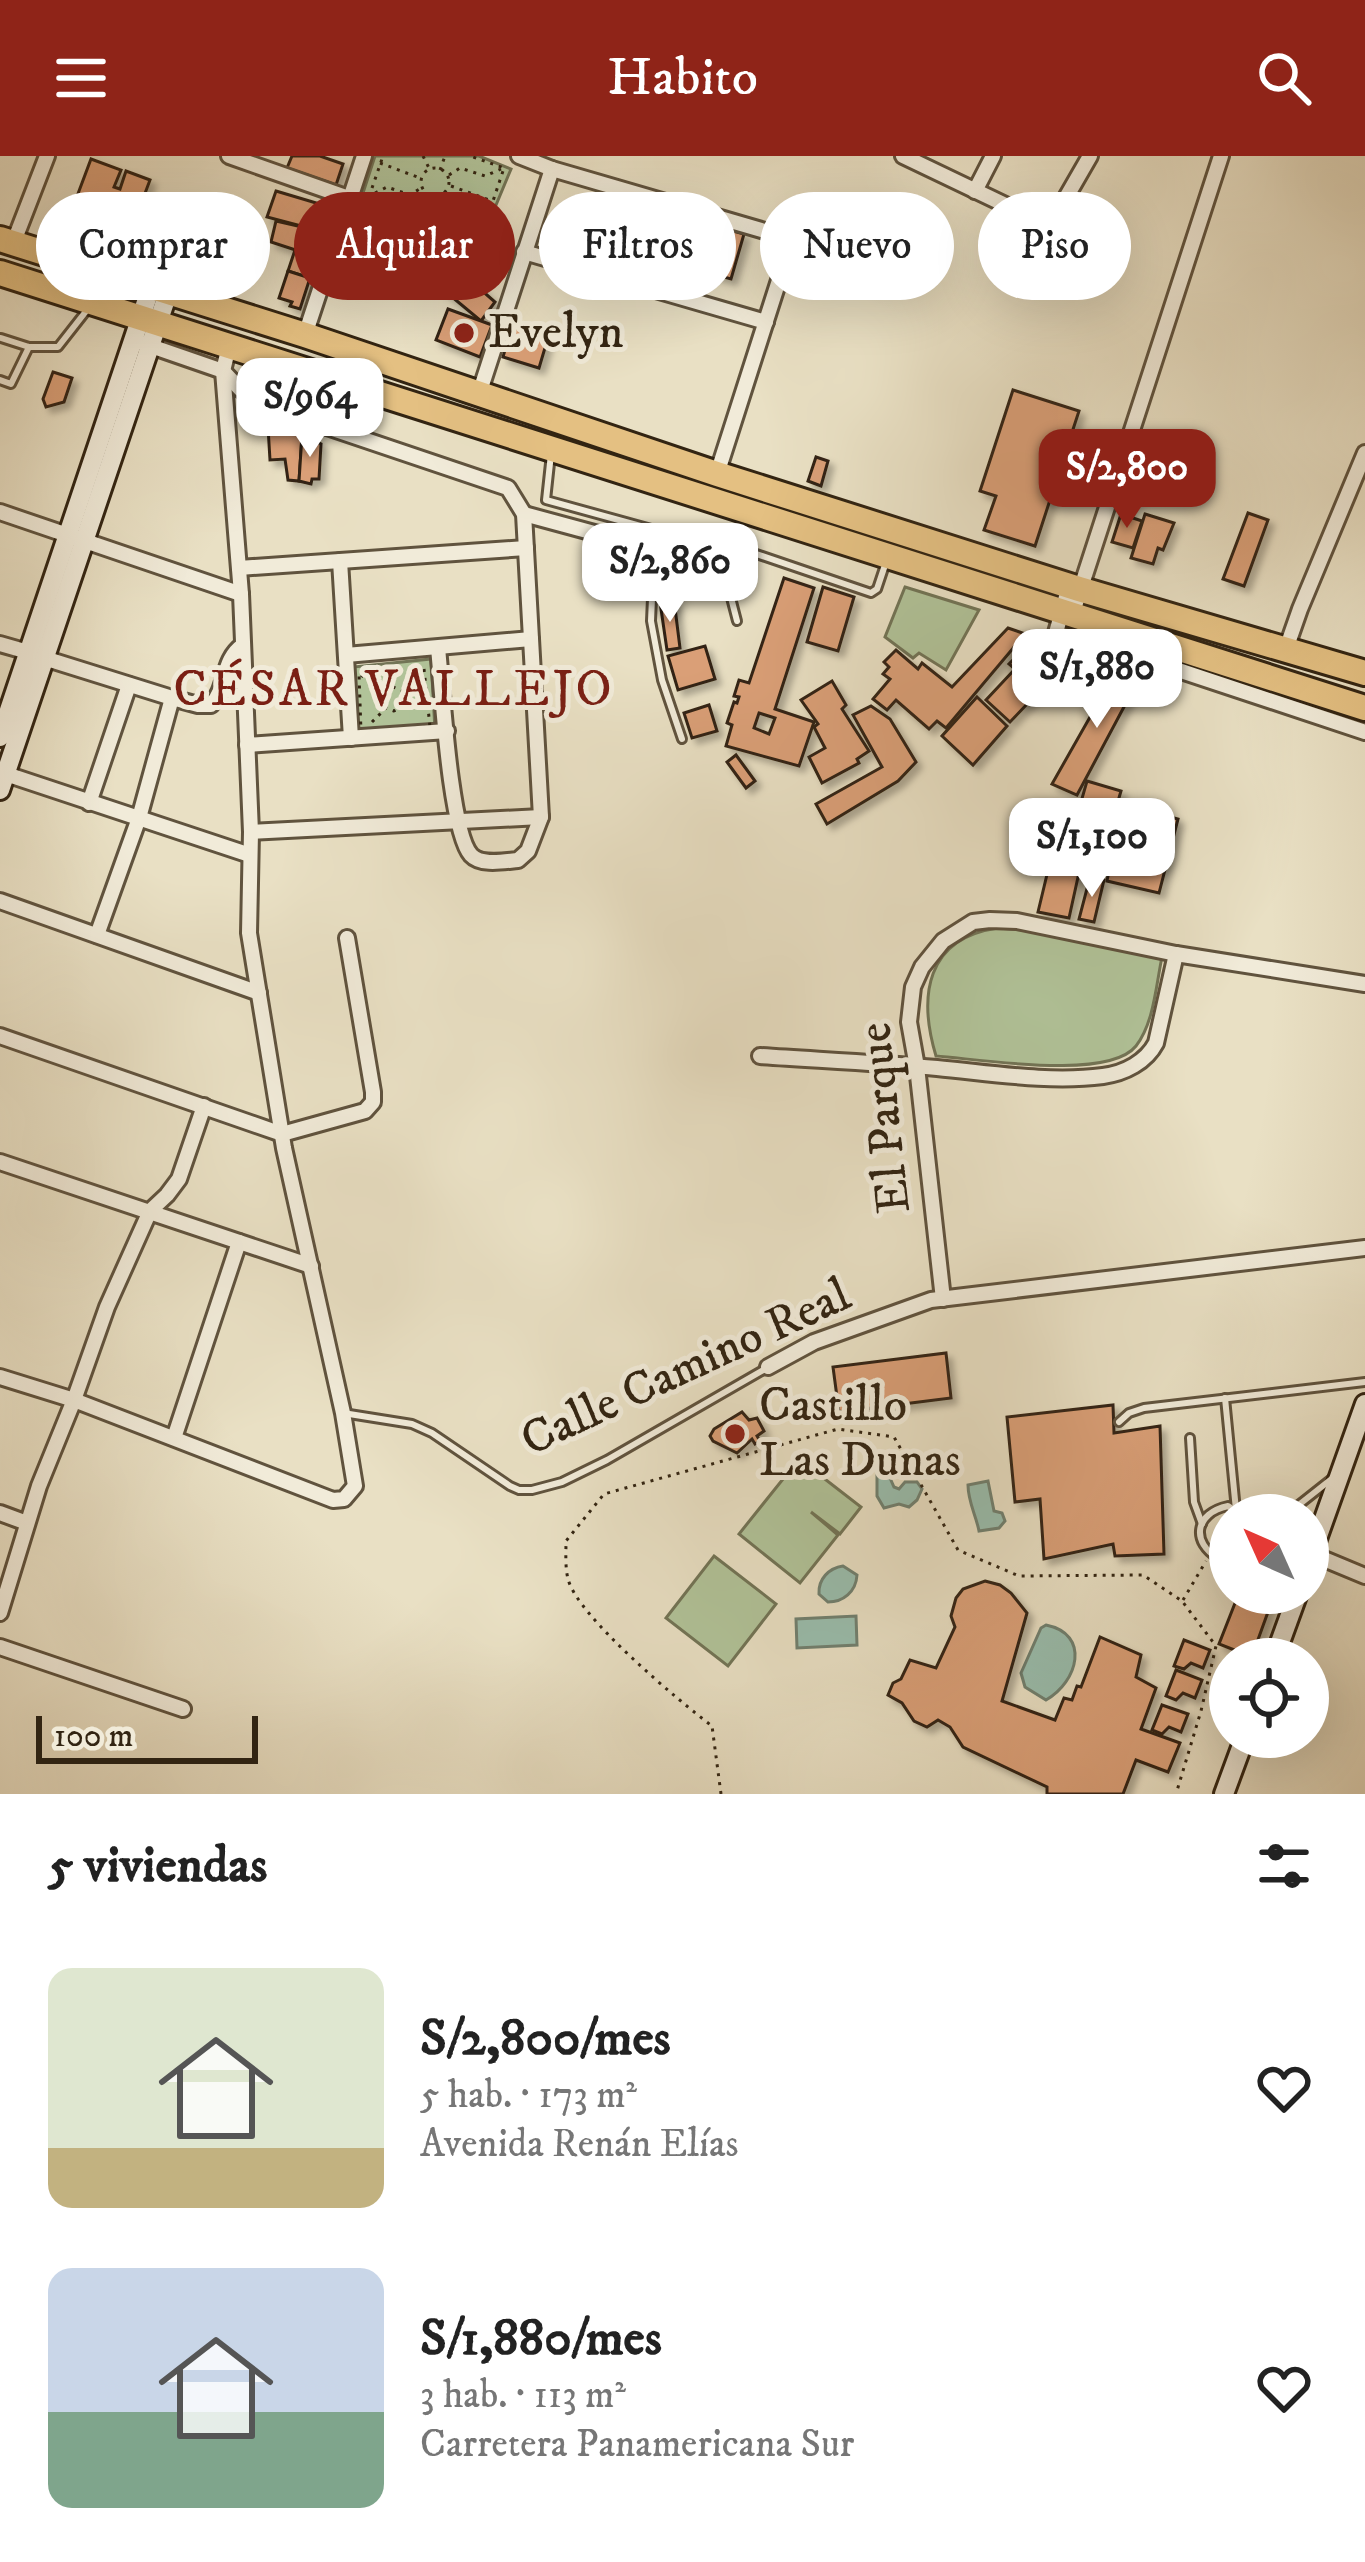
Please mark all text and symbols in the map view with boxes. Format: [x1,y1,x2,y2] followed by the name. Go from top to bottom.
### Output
[48,45,114,111] icon: menu
[607,45,758,112] text: Habito
[1251,45,1317,111] icon: search
[36,192,270,300] chip: Comprar
[294,192,515,300] chip: Alquilar
[539,192,736,300] chip: Filtros
[760,192,954,300] chip: Nuevo
[978,192,1131,300] chip: Piso
[488,303,624,363] place label: Evelyn
[451,320,477,346] marker: Evelyn
[226,358,394,460] pin: S/964
[263,372,357,421] text: S/964
[1016,429,1238,531] pin: S/2,800
[1066,443,1188,492] text: S/2,800
[559,523,781,625] pin: S/2,860
[609,537,731,586] text: S/2,860
[986,629,1208,731] pin: S/1,880
[1039,643,1155,692] text: S/1,880
[173,658,615,722] district label: CÉSAR VALLEJO
[981,798,1203,900] pin: S/1,100
[1036,812,1148,861] text: S/1,100
[845,1020,925,1216] street label: El Parque
[512,1265,861,1471] street label: Calle Camino Real
[759,1376,961,1491] place label: Castillo Las Dunas
[722,1421,748,1447] marker: Castillo Las Dunas
[1209,1494,1329,1614] north arrow
[1209,1494,1329,1758] map controls
[1209,1638,1329,1758] button: locate
[36,1710,258,1763] scale bar
[54,1716,133,1757] text: 100 m
[1251,1833,1317,1899] icon: filters
[48,1834,267,1898] text: 5 viviendas
[420,2007,671,2071] text: S/2,800/mes
[144,2016,288,2160] icon: home
[1251,2055,1317,2121] icon: heart
[420,2071,637,2120] text: 5 hab. · 173 m²
[420,2120,739,2169] text: Avenida Renán Elías
[420,2307,662,2371] text: S/1,880/mes
[144,2316,288,2460] icon: home
[1251,2355,1317,2421] icon: heart
[420,2371,626,2420] text: 3 hab. · 113 m²
[420,2420,854,2469] text: Carretera Panamericana Sur

